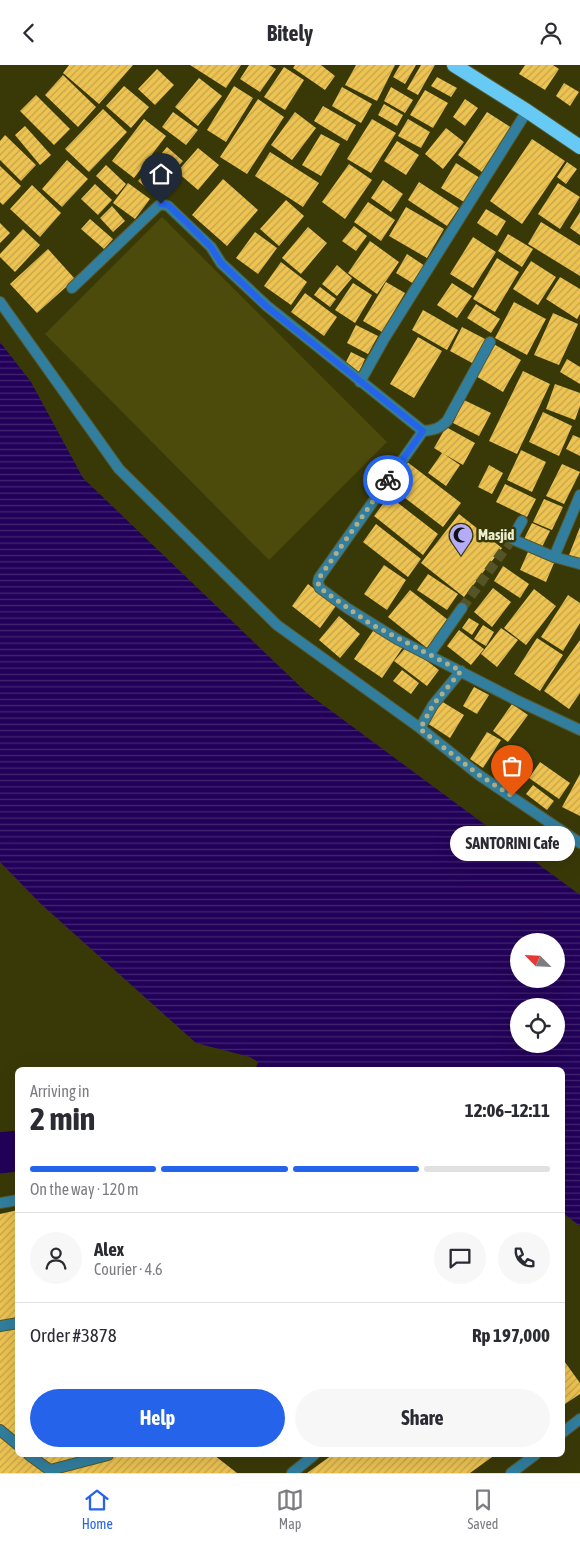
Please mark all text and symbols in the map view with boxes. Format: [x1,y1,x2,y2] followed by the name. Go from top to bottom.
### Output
[15,19,43,47] icon: back
[537,19,565,47] icon: person
[267,20,313,46] text: Bitely
[140,153,182,204] pin
[147,160,175,188] icon: home
[363,455,413,505] courier
[374,466,402,494] icon: bike
[448,522,474,556] mosque icon: Masjid
[478,526,514,543] place label: Masjid
[491,745,533,796] pin
[498,752,526,780] icon: bag
[450,826,574,861] callout: SANTORINI Cafe
[465,834,560,852] text: SANTORINI Cafe
[510,933,565,987] north arrow
[510,933,565,1053] map controls
[510,998,565,1053] button: locate
[30,1082,90,1100] text: Arriving in
[465,1099,550,1121] text: 12:06–12:11
[30,1100,95,1137] text: 2 min
[30,1180,139,1198] text: On the way · 120 m
[30,1232,82,1284] button: person
[434,1232,486,1284] button: chat
[498,1232,550,1284] button: phone
[94,1238,124,1260] text: Alex
[94,1260,163,1278] text: Courier · 4.6
[30,1324,117,1346] text: Order #3878
[472,1324,550,1346] text: Rp 197,000
[30,1389,285,1447] button: Help
[295,1389,550,1447] button: Share
[82,1486,113,1532] tab: Home
[276,1486,304,1532] tab: Map
[467,1486,498,1532] tab: Saved

